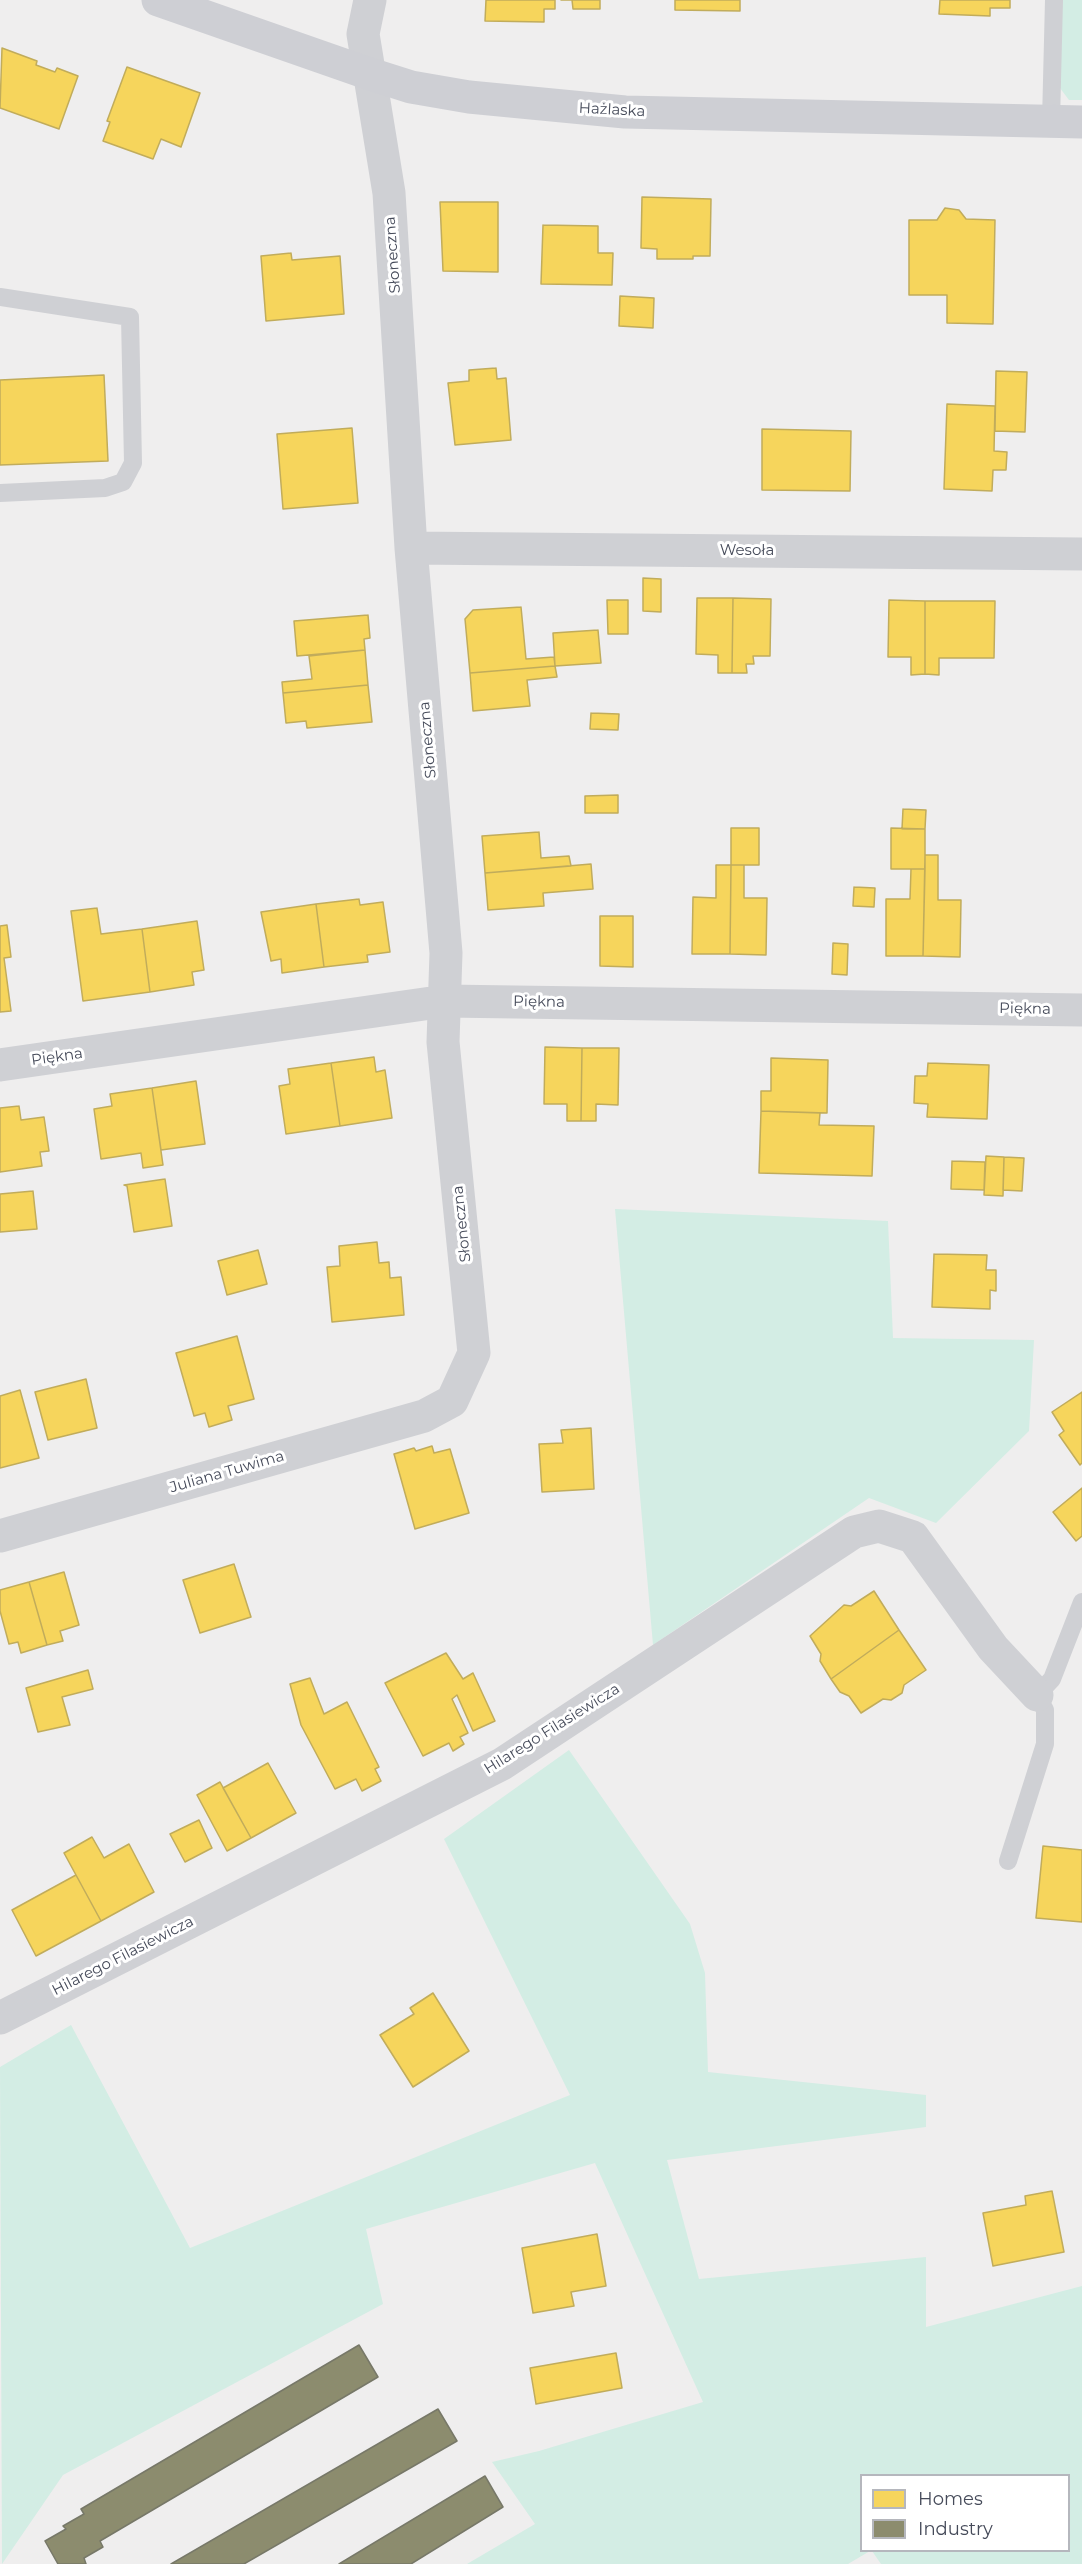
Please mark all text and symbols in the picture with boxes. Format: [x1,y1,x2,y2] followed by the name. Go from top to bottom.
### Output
[578,99,646,121] street label: Hażlaska
[381,216,405,294] street label: Słoneczna
[720,542,774,560] street label: Wesoła
[416,701,440,779] street label: Słoneczna
[513,993,565,1011] street label: Piękna
[999,1000,1051,1018] street label: Piękna
[30,1044,84,1070] street label: Piękna
[449,1185,475,1263] street label: Słoneczna
[168,1447,286,1497] street label: Juliana Tuwima
[481,1680,623,1778] street label: Hilarego Filasiewicza
[49,1912,197,2000] street label: Hilarego Filasiewicza
[860,2474,1070,2552] legend
[918,2488,983,2510] text: Homes
[918,2518,993,2540] text: Industry

